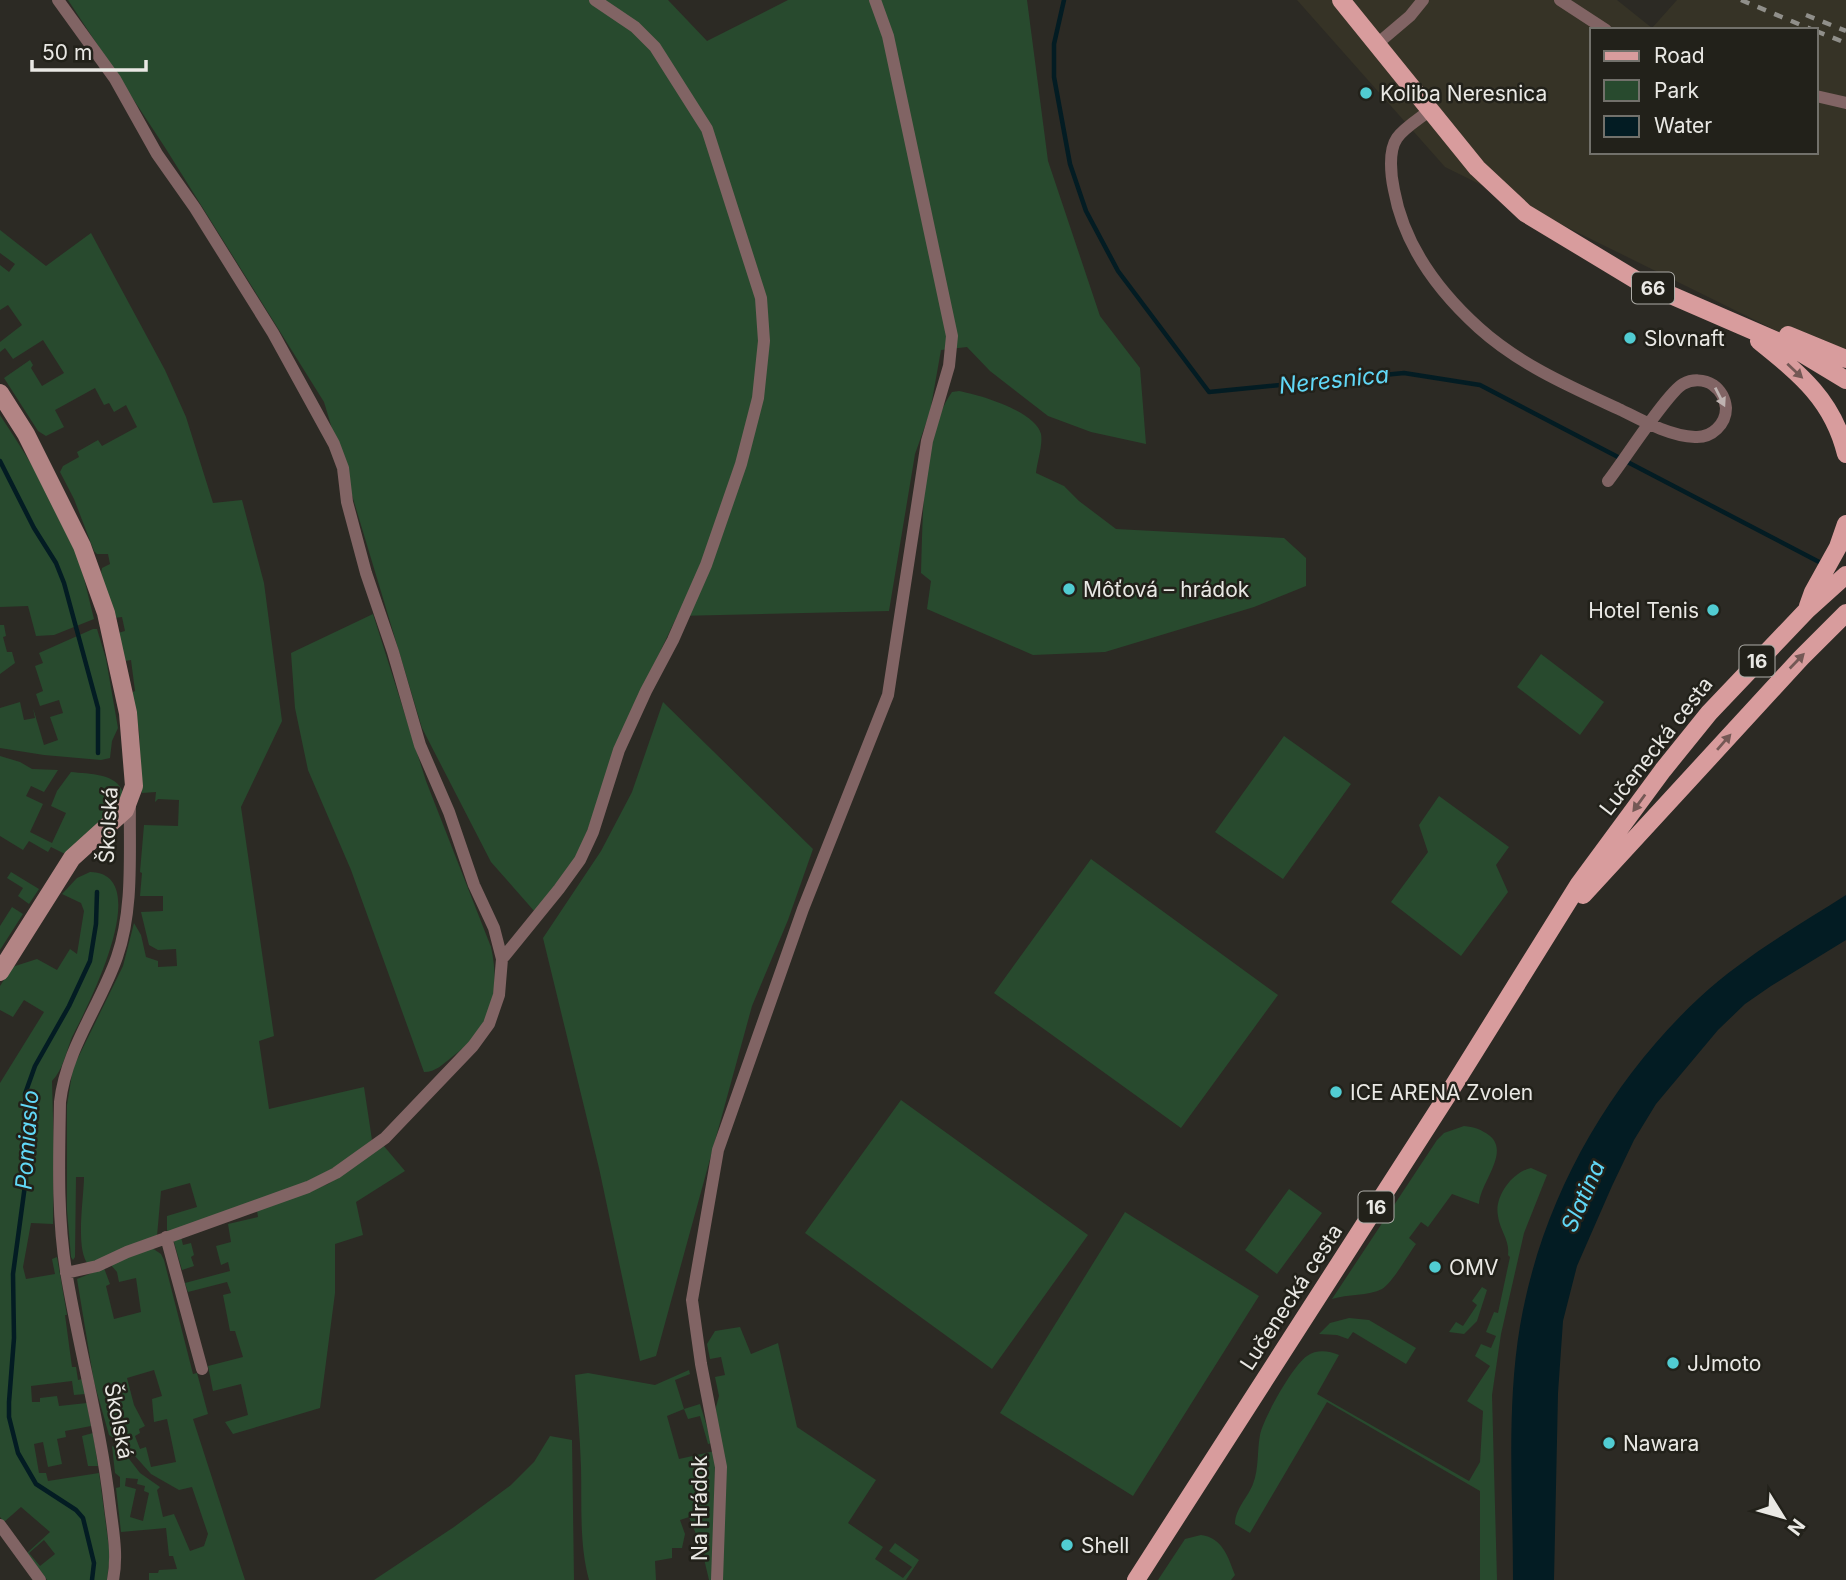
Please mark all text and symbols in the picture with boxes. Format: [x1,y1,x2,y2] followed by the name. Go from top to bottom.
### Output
[32,28,145,72] scale bar
[1590,28,1818,154] legend
[42,40,92,65] text: 50 m
[1654,43,1705,68] text: Road
[1654,78,1699,103] text: Park
[1380,81,1547,106] place label: Koliba Neresnica
[1358,85,1374,101] marker: Koliba Neresnica
[1654,113,1712,138] text: Water
[1632,272,1674,304] road number: 66
[1644,326,1725,351] place label: Slovnaft
[1622,330,1638,346] marker: Slovnaft
[1277,360,1391,400] water label: Neresnica
[1786,363,1803,379] one-way arrow
[1715,387,1726,407] one-way arrow
[1083,577,1250,602] place label: Môťová – hrádok
[1061,581,1077,597] marker: Môťová – hrádok
[1588,598,1699,623] place label: Hotel Tenis
[1705,602,1721,618] marker: Hotel Tenis
[1740,646,1774,676] road number: 16
[1789,653,1805,670] one-way arrow
[1594,672,1718,820] street label: Lučenecká cesta
[1716,733,1731,750] one-way arrow
[94,786,122,864] street label: Školská
[1632,794,1646,812] one-way arrow
[1350,1080,1533,1105] place label: ICE ARENA Zvolen
[1328,1084,1344,1100] marker: ICE ARENA Zvolen
[10,1089,44,1191] water label: Pomiaslo
[1555,1156,1611,1236] water label: Slatina
[1358,1191,1394,1222] road number: 16
[1235,1220,1347,1374] street label: Lučenecká cesta
[1449,1255,1499,1280] place label: OMV
[1427,1259,1443,1275] marker: OMV
[1687,1351,1761,1376] place label: JJmoto
[1665,1355,1681,1371] marker: JJmoto
[99,1381,139,1461] street label: Školská
[1623,1431,1699,1456] place label: Nawara
[1601,1435,1617,1451] marker: Nawara
[687,1455,712,1561] street label: Na Hrádok
[1748,1482,1818,1552] north arrow
[1783,1514,1810,1540] text: N
[1081,1533,1129,1558] place label: Shell
[1059,1537,1075,1553] marker: Shell

